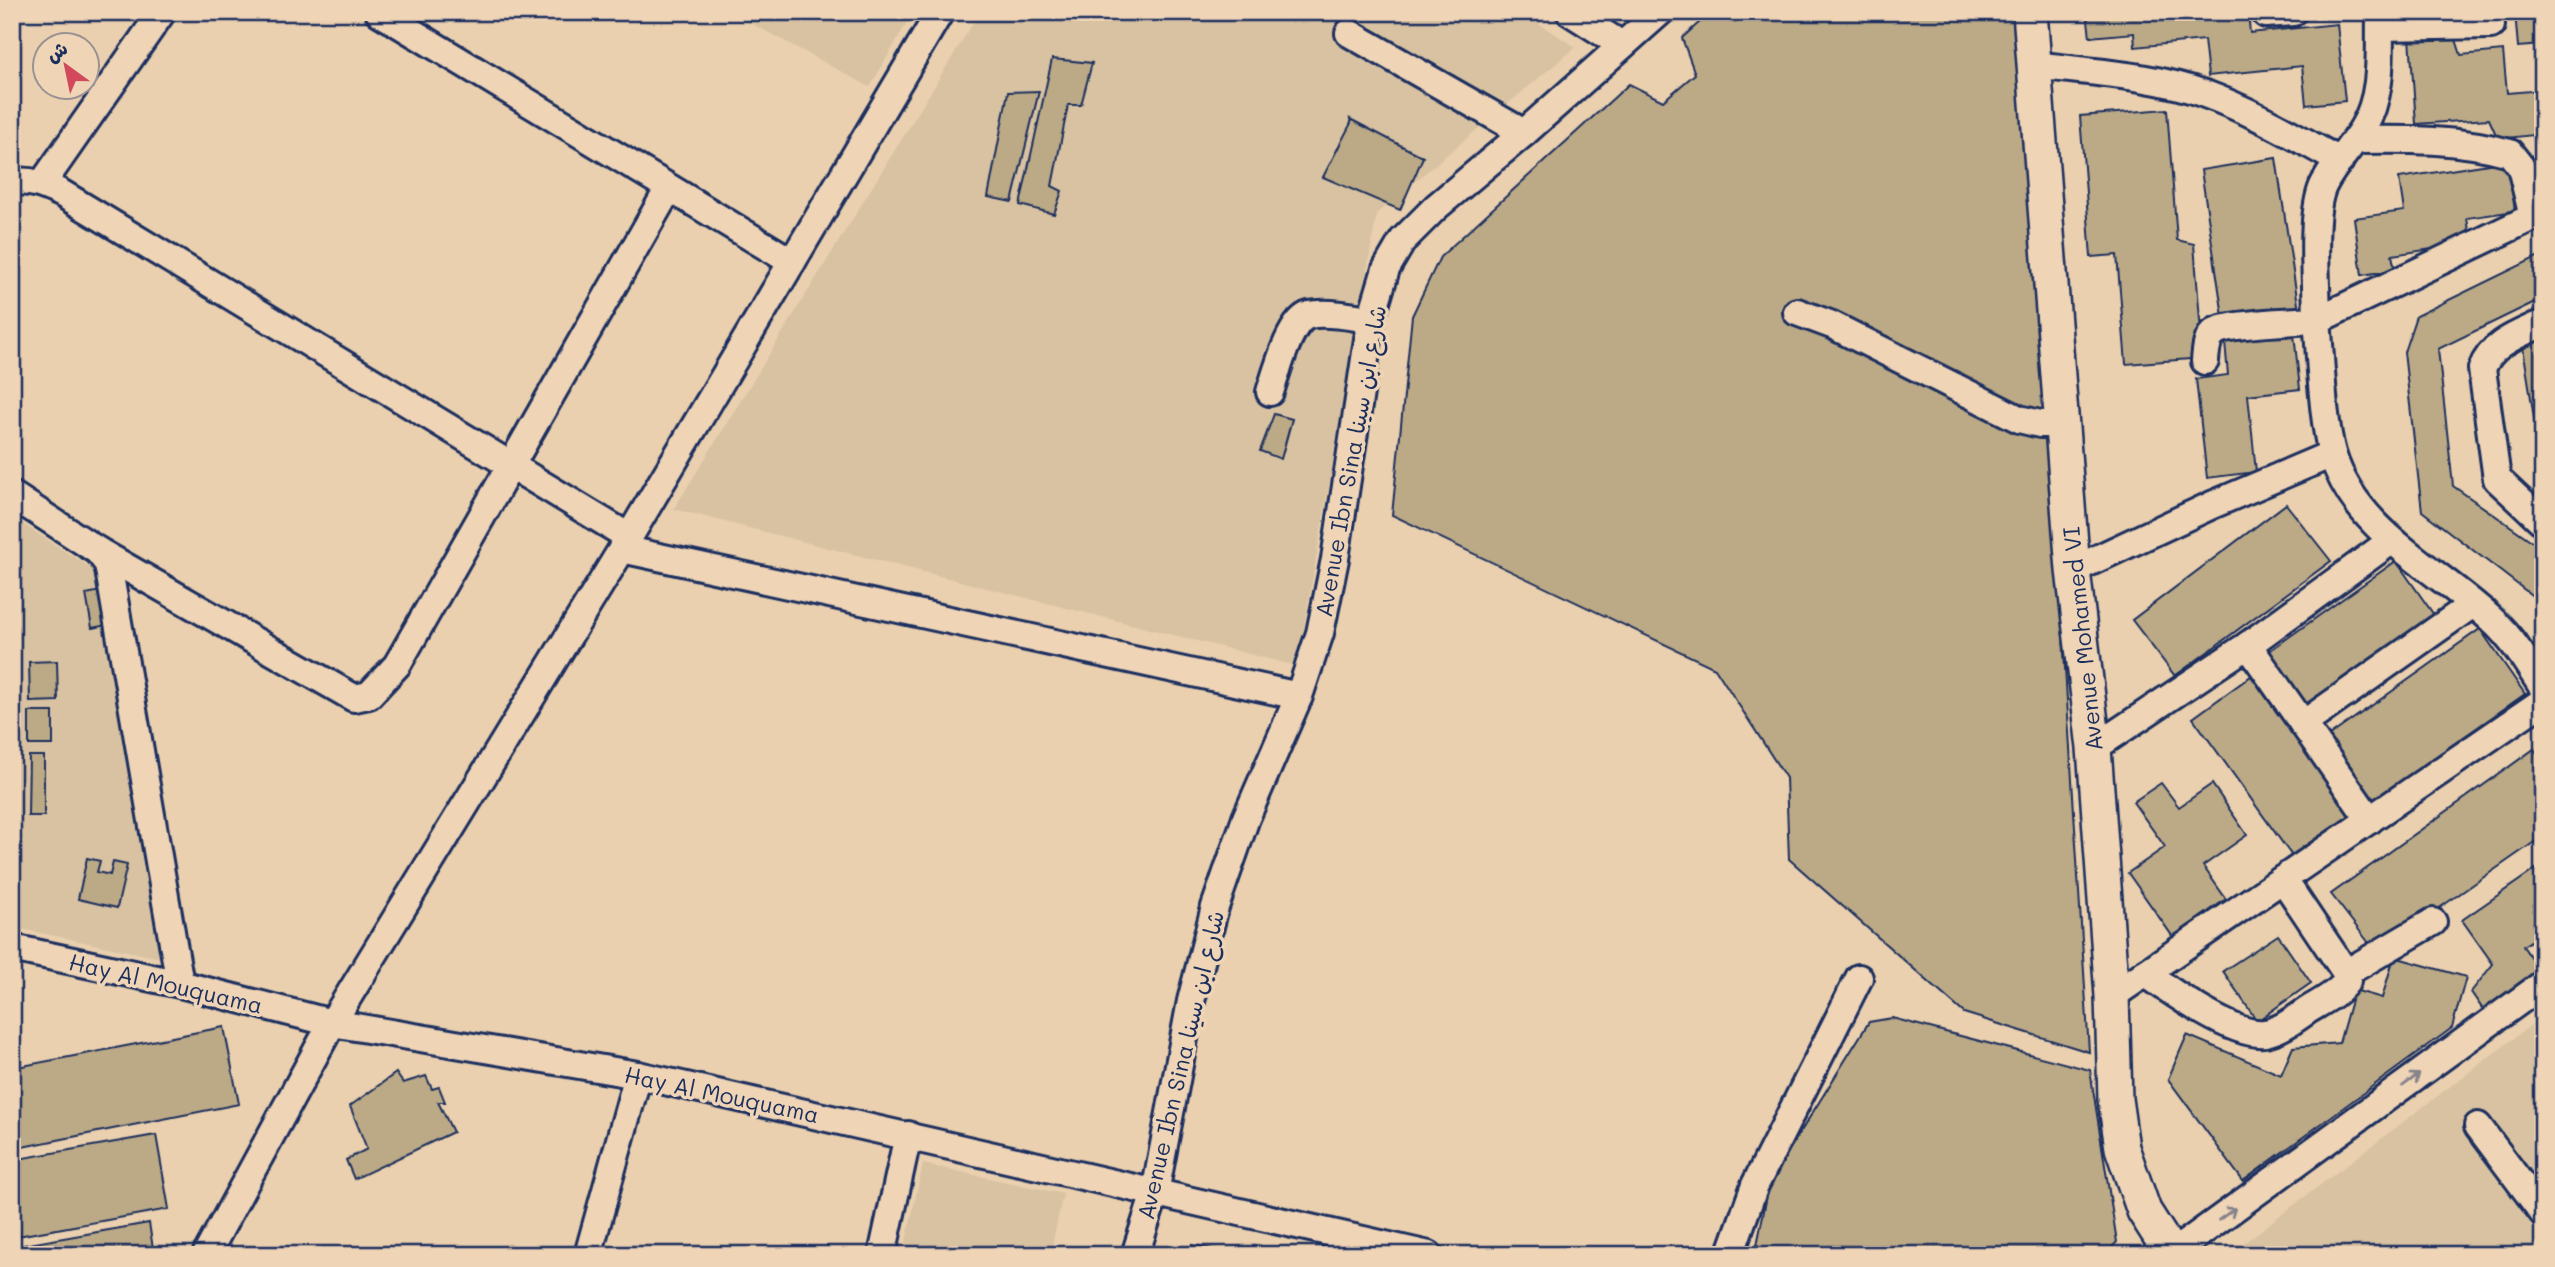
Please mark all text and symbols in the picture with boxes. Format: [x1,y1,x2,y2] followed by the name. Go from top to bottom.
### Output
[32,32,102,102] north arrow
[41,35,72,67] text: ش
[1308,303,1394,620] street label: Avenue Ibn Sina شارع ابن سينا
[2055,525,2109,753] street label: Avenue Mohamed VI
[1130,908,1232,1223] street label: Avenue Ibn Sina شارع ابن سينا
[66,946,266,1020] street label: Hay Al Mouquama
[622,1059,822,1129] street label: Hay Al Mouquama
[2401,1073,2420,1087] one-way arrow
[2217,1207,2236,1221] one-way arrow

